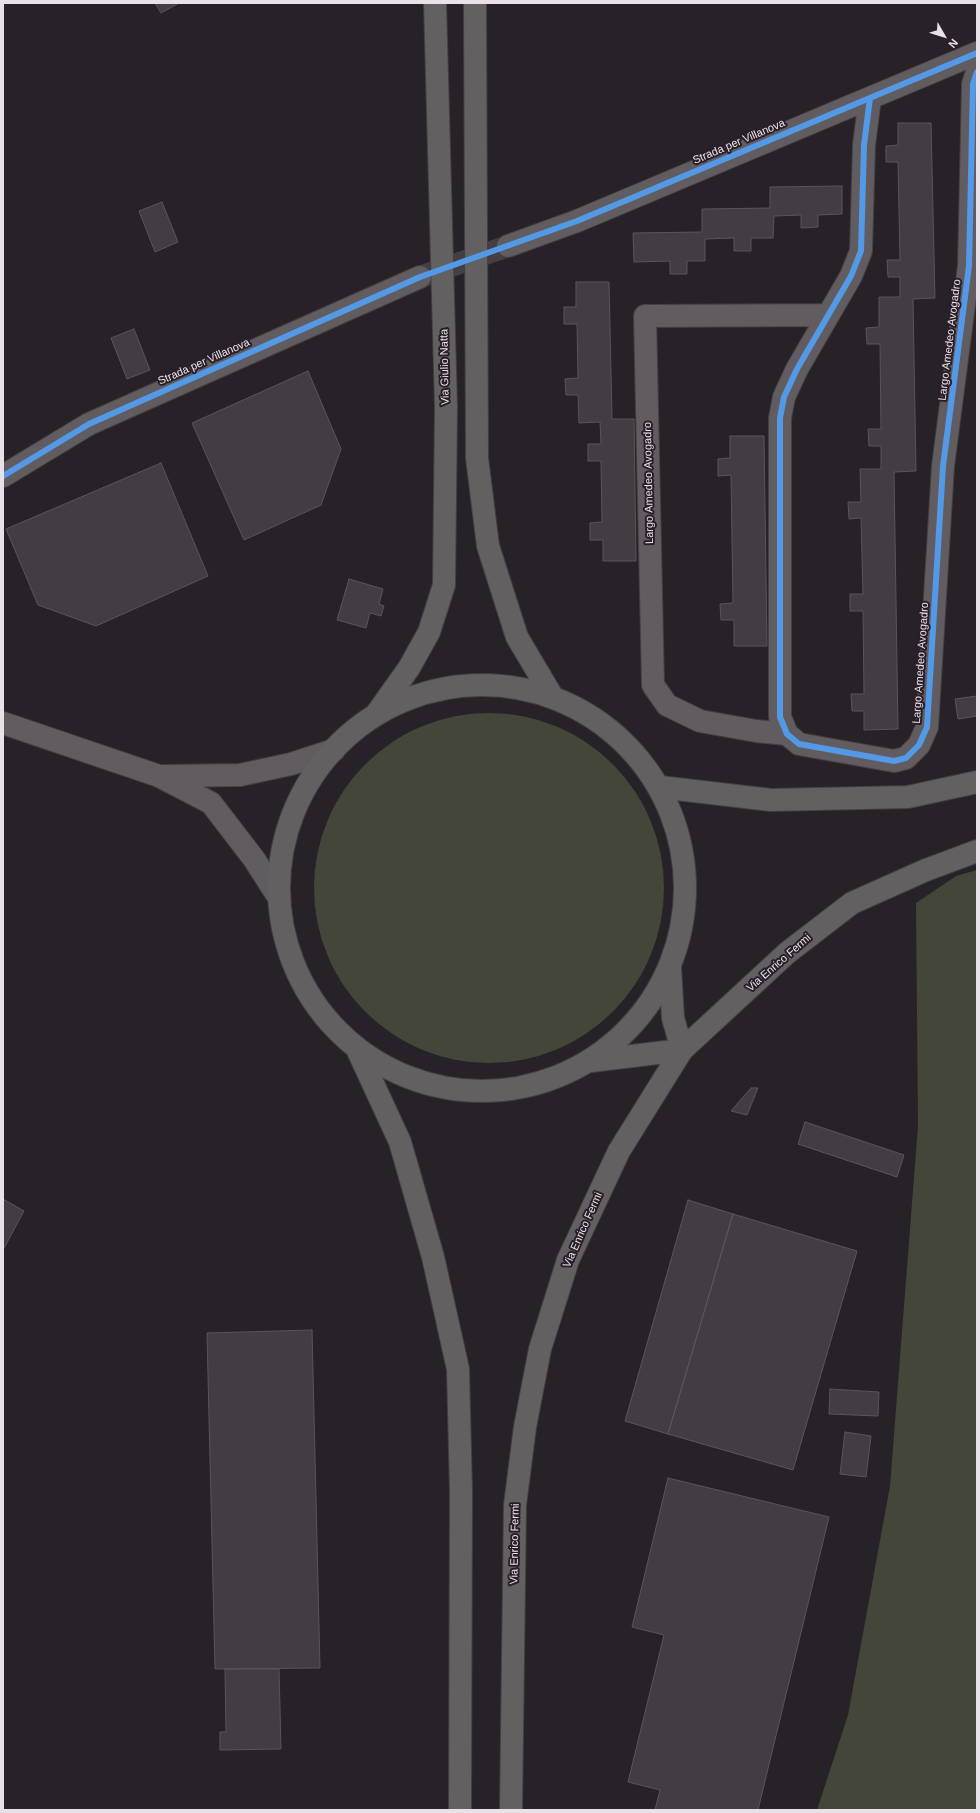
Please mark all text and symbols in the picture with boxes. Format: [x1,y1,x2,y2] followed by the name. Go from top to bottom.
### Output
[924,16,964,56] north arrow
[946,37,960,50] text: N
[691,117,787,167] street label: Strada per Villanova
[936,279,964,401] street label: Largo Amedeo Avogadro
[438,329,452,405] street label: Via Giulio Natta
[156,336,252,388] street label: Strada per Villanova
[641,422,657,544] street label: Largo Amedeo Avogadro
[910,602,932,724] street label: Largo Amedeo Avogadro
[744,931,814,995] street label: Via Enrico Fermi
[560,1190,606,1270] street label: Via Enrico Fermi
[508,1503,522,1585] street label: Via Enrico Fermi

